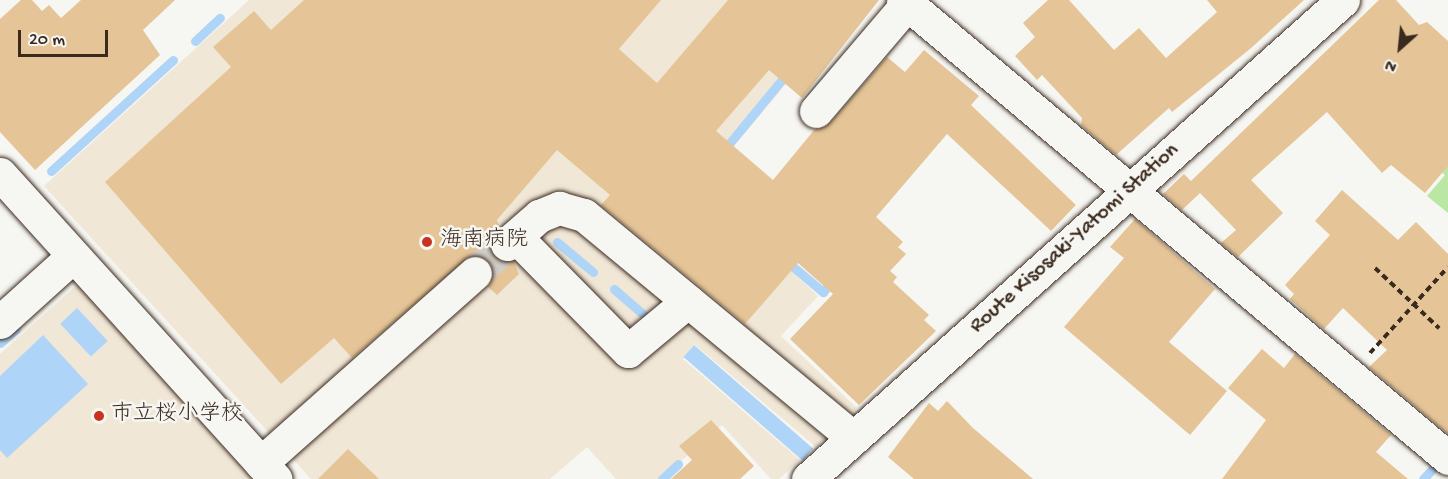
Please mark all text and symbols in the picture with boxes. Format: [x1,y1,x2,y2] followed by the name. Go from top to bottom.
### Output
[21,18,111,56] scale bar
[1370,18,1430,78] north arrow
[29,30,65,51] text: 20 m
[1383,54,1401,75] text: N
[965,138,1185,340] street label: Route Kisosaki-Yatomi Station
[440,229,528,255] place label: 海南病院
[418,233,436,251] marker: 海南病院
[111,403,243,429] place label: 市立桜小学校
[92,409,106,423] marker: 市立桜小学校

